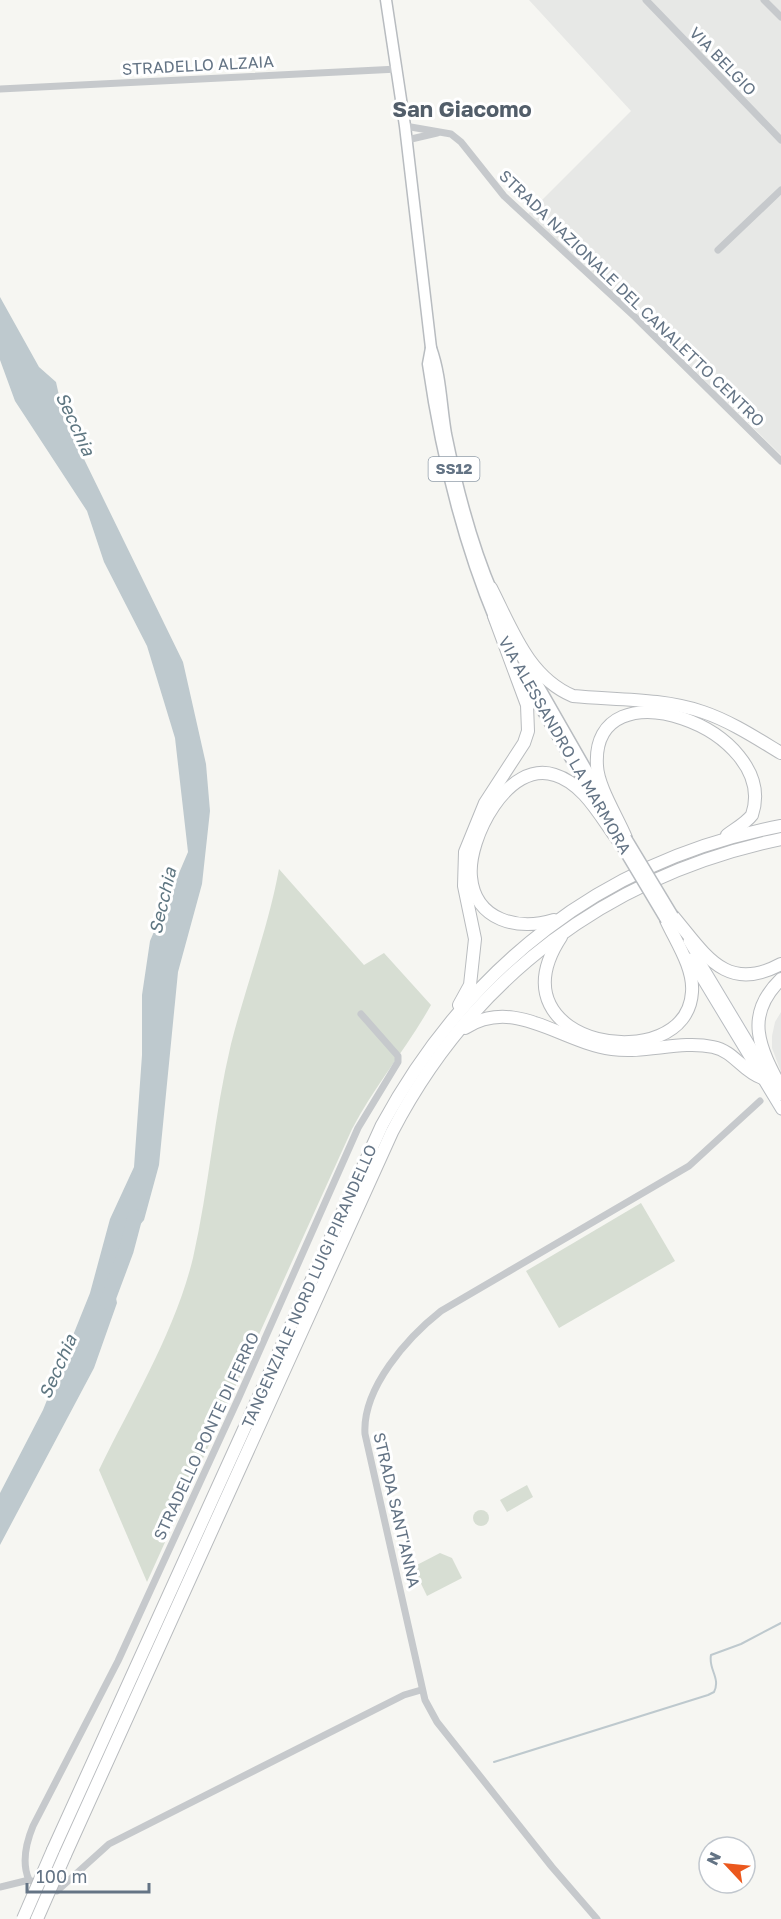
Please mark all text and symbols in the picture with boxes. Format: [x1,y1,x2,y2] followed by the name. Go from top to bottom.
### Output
[685,23,761,99] street label: VIA BELGIO
[121,51,275,79] street label: STRADELLO ALZAIA
[392,95,532,122] district label: San Giacomo
[495,165,769,431] street label: STRADA NAZIONALE DEL CANALETTO CENTRO
[52,388,101,460] water label: Secchia
[428,457,480,481] road number: SS12
[494,633,636,858] street label: VIA ALESSANDRO LA MARMORA
[144,865,181,936] water label: Secchia
[237,1141,381,1431] street label: TANGENZIALE NORD LUIGI PIRANDELLO
[149,1329,263,1543] street label: STRADELLO PONTE DI FERRO
[33,1330,81,1402] water label: Secchia
[369,1431,425,1590] street label: STRADA SANT'ANNA
[697,1835,757,1895] north arrow
[702,1849,725,1868] text: N
[27,1856,148,1894] scale bar
[36,1865,87,1887] text: 100 m

